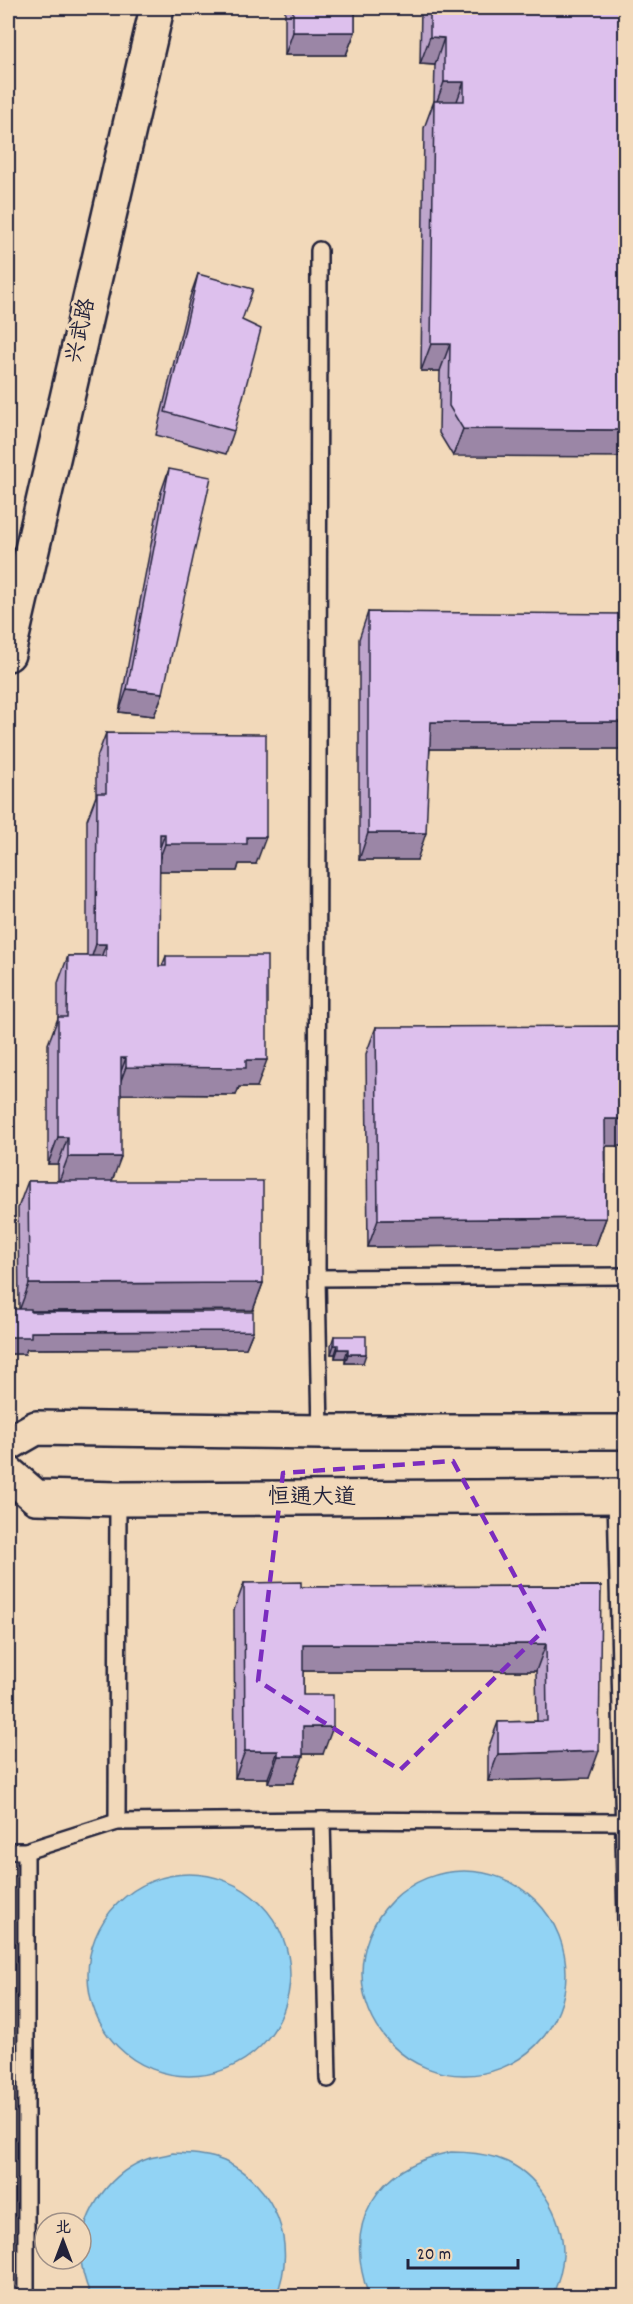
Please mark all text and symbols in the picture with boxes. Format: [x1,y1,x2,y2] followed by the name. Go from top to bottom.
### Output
[59,295,105,367] street label: 兴武路
[268,1483,356,1514] street label: 恒通大道
[33,2211,93,2271] north arrow
[55,2217,71,2240] text: 北
[408,2232,518,2270] scale bar
[417,2243,451,2268] text: 20 m

